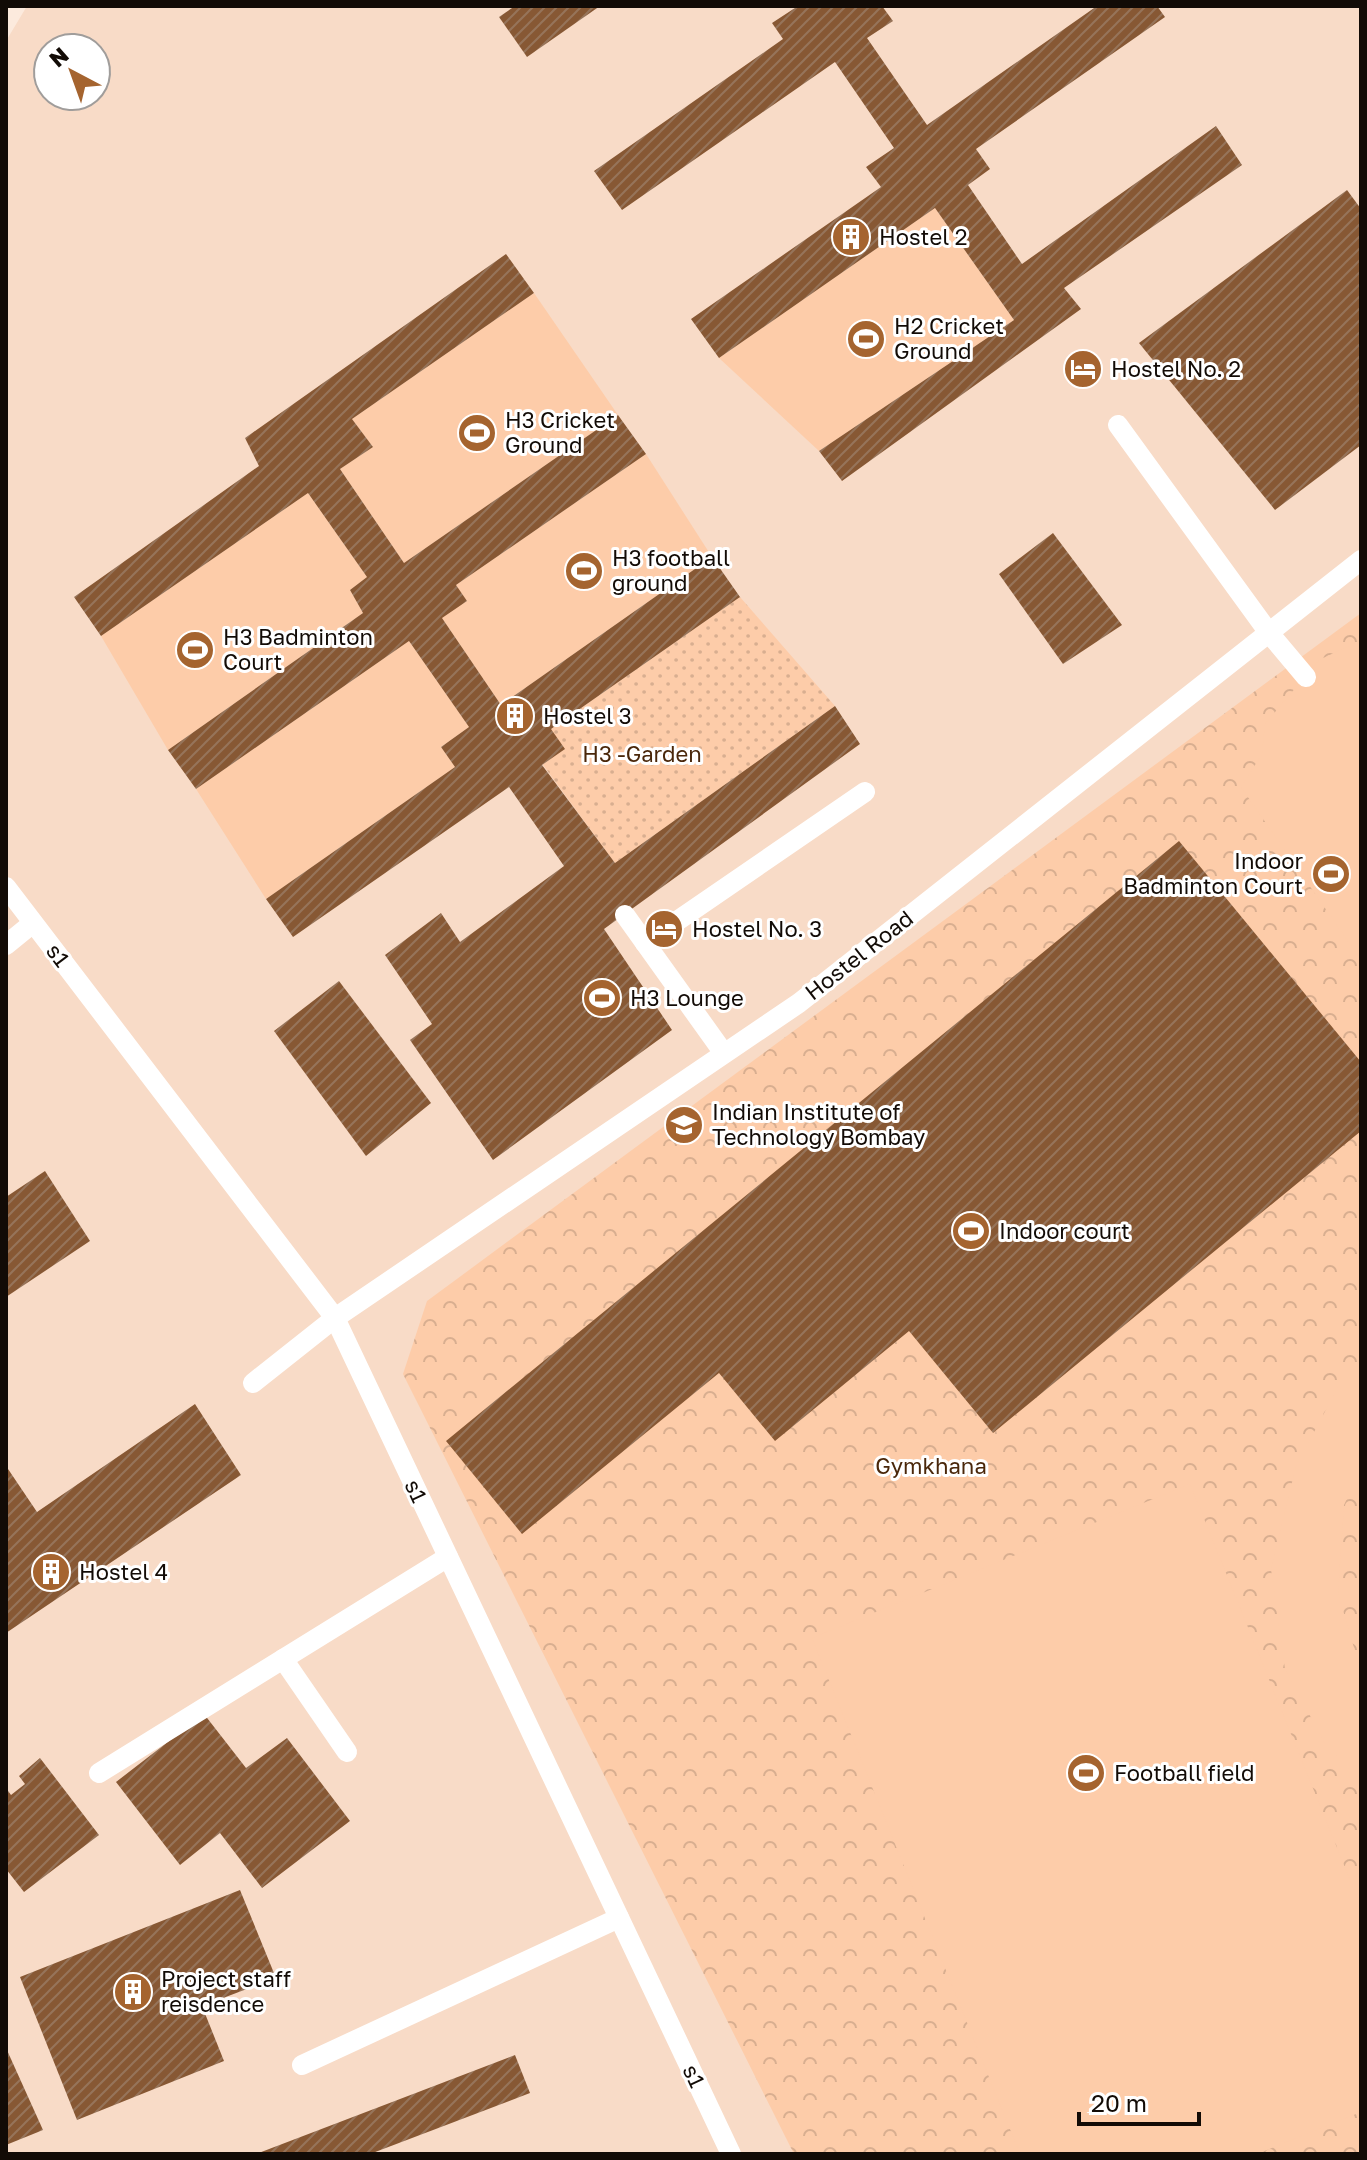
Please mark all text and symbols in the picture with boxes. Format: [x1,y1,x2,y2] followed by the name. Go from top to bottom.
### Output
[32,32,112,112] north arrow
[43,41,74,72] text: N
[830,216,872,258] building icon: Hostel 2
[879,223,967,250] place label: Hostel 2
[894,312,1004,364] place label: H2 Cricket Ground
[845,318,887,360] sports icon: H2 Cricket Ground
[1062,348,1104,390] hotel icon: Hostel No. 2
[1111,355,1241,382] place label: Hostel No. 2
[505,406,615,458] place label: H3 Cricket Ground
[456,412,498,454] sports icon: H3 Cricket Ground
[612,544,730,596] place label: H3 football ground
[563,550,605,592] sports icon: H3 football ground
[223,623,373,675] place label: H3 Badminton Court
[174,629,216,671] sports icon: H3 Badminton Court
[494,695,536,737] building icon: Hostel 3
[543,702,632,729] place label: Hostel 3
[582,740,702,767] park label: H3 -Garden
[1123,847,1303,899] place label: Indoor Badminton Court
[1310,853,1352,895] sports icon: Indoor Badminton Court
[799,904,918,1005] street label: Hostel Road
[643,908,685,950] hotel icon: Hostel No. 3
[692,915,822,942] place label: Hostel No. 3
[41,938,76,972] street label: s1
[581,977,623,1019] sports icon: H3 Lounge
[630,984,744,1011] place label: H3 Lounge
[712,1098,925,1150] place label: Indian Institute of Technology Bombay
[663,1104,705,1146] school or university icon: Indian Institute of Technology Bombay
[950,1210,992,1252] sports icon: Indoor court
[999,1217,1130,1244] place label: Indoor court
[875,1452,987,1479] park label: Gymkhana
[399,1475,434,1507] street label: s1
[30,1551,72,1593] building icon: Hostel 4
[79,1558,168,1585] place label: Hostel 4
[1065,1752,1107,1794] sports icon: Football field
[1114,1759,1255,1786] place label: Football field
[161,1965,291,2017] place label: Project staff reisdence
[112,1971,154,2013] building icon: Project staff reisdence
[677,2060,712,2092] street label: s1
[1079,2076,1199,2126] scale bar
[1091,2088,1147,2117] text: 20 m

